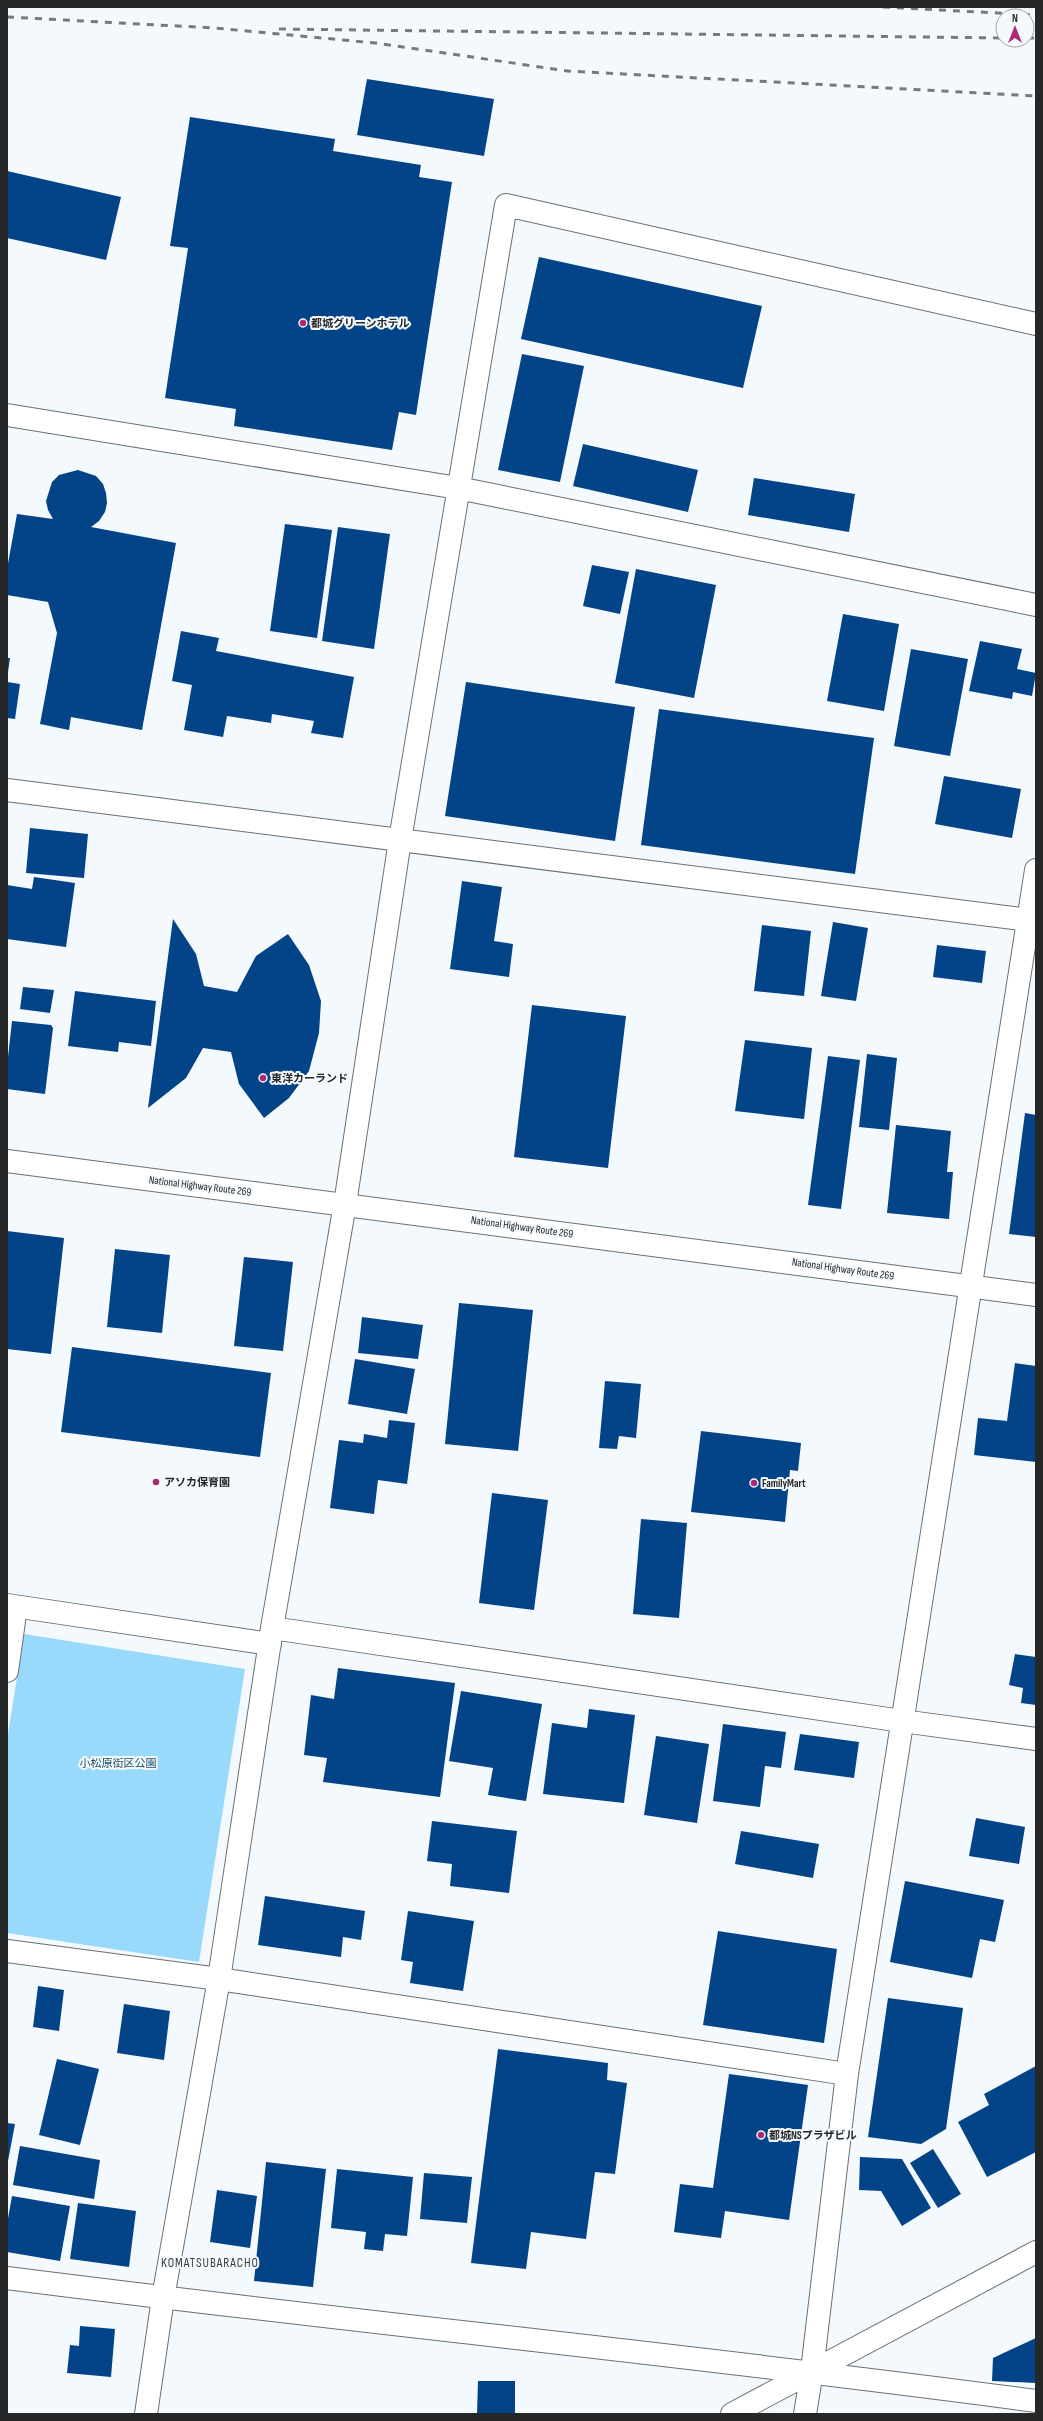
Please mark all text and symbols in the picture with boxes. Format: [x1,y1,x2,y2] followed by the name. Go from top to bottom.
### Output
[995,8,1035,48] north arrow
[1012,12,1018,25] text: N
[311,317,409,330] place label: 都城グリーンホテル
[298,318,308,328] marker: 都城グリーンホテル
[271,1072,348,1085] place label: 東洋カーランド
[258,1073,268,1083] marker: 東洋カーランド
[148,1173,252,1199] street label: National Highway Route 269
[470,1213,574,1241] street label: National Highway Route 269
[791,1255,895,1283] street label: National Highway Route 269
[164,1476,230,1489] place label: アソカ保育園
[151,1477,161,1487] marker: アソカ保育園
[762,1477,806,1490] place label: FamilyMart
[749,1478,759,1488] marker: FamilyMart
[80,1757,157,1770] park label: 小松原街区公園
[769,2129,857,2142] place label: 都城NSプラザビル
[756,2130,766,2140] marker: 都城NSプラザビル
[161,2255,259,2271] district label: KOMATSUBARACHO

